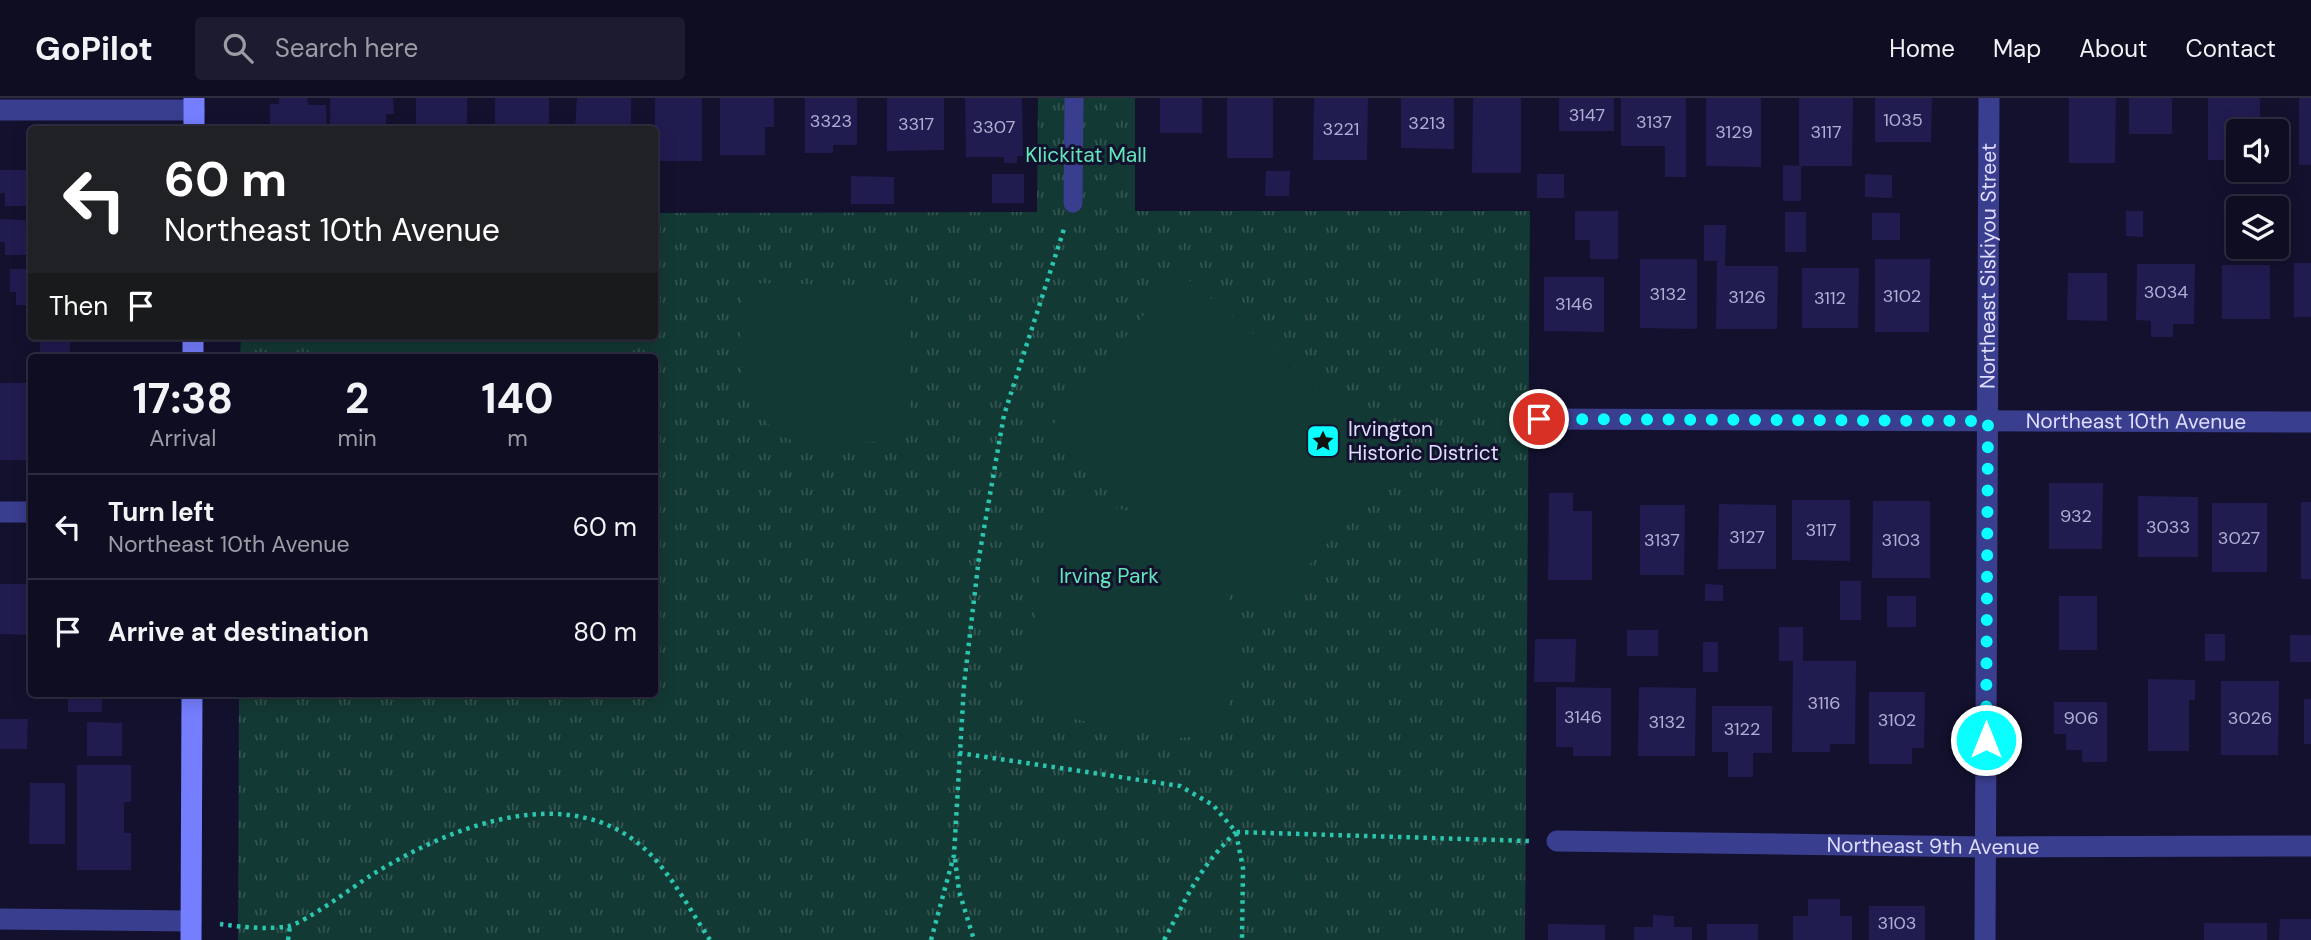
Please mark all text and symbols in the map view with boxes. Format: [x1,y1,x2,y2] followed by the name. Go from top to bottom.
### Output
[195,17,685,80] search box
[35,27,153,70] text: GoPilot
[219,29,257,67] icon: search
[275,31,418,65] text: Search here
[1889,33,1955,64] text: Home
[1993,33,2041,64] text: Map
[2079,33,2148,64] text: About
[2186,33,2276,64] text: Contact
[1569,103,1605,127] house number: 3147
[1883,108,1923,132] house number: 1035
[810,109,852,133] house number: 3323
[1636,110,1672,134] house number: 3137
[1408,111,1446,135] house number: 3213
[898,112,934,136] house number: 3317
[973,115,1015,139] house number: 3307
[1323,117,1360,141] house number: 3221
[2226,119,2289,259] map controls
[2226,119,2289,182] button: sound
[1715,120,1753,144] house number: 3129
[1810,120,1842,144] house number: 3117
[1025,141,1147,169] park label: Klickitat Mall
[1974,143,2003,389] street label: Northeast Siskiyou Street
[164,147,287,211] text: 60 m
[49,154,140,245] icon: left
[2226,196,2289,259] button: layers
[164,209,500,251] text: Northeast 10th Avenue
[2144,280,2188,304] house number: 3034
[1650,282,1686,306] house number: 3132
[1883,284,1921,308] house number: 3102
[1728,285,1766,309] house number: 3126
[1814,286,1846,310] house number: 3112
[122,287,160,325] icon: arrive
[49,289,108,323] text: Then
[1555,292,1593,316] house number: 3146
[133,371,233,426] text: 17:38
[345,371,369,426] text: 2
[481,371,553,426] text: 140
[1509,389,1569,449] pin
[1520,400,1558,438] icon: arrive
[2026,407,2246,436] street label: Northeast 10th Avenue
[1348,415,1499,467] place label: Irvington Historic District
[1304,422,1342,460] place icon: Irvington Historic District
[149,423,216,453] text: Arrival
[338,423,377,453] text: min
[507,423,528,453] text: m
[108,495,215,529] text: Turn left
[2060,504,2092,528] house number: 932
[49,508,87,546] icon: left
[573,510,637,544] text: 60 m
[2146,515,2190,539] house number: 3033
[1805,518,1837,542] house number: 3117
[1729,525,1765,549] house number: 3127
[2218,526,2260,550] house number: 3027
[1644,528,1680,552] house number: 3137
[1882,528,1920,552] house number: 3103
[108,529,349,559] text: Northeast 10th Avenue
[1059,562,1159,590] park label: Irving Park
[49,613,87,651] icon: arrive
[108,615,369,649] text: Arrive at destination
[573,615,637,649] text: 80 m
[1808,691,1840,715] house number: 3116
[1949,703,2023,777] position arrow
[1564,705,1602,729] house number: 3146
[2064,706,2098,730] house number: 906
[2228,706,2272,730] house number: 3026
[1878,708,1916,732] house number: 3102
[1649,710,1685,734] house number: 3132
[1724,717,1760,741] house number: 3122
[1826,831,2040,861] street label: Northeast 9th Avenue
[1878,911,1916,935] house number: 3103

